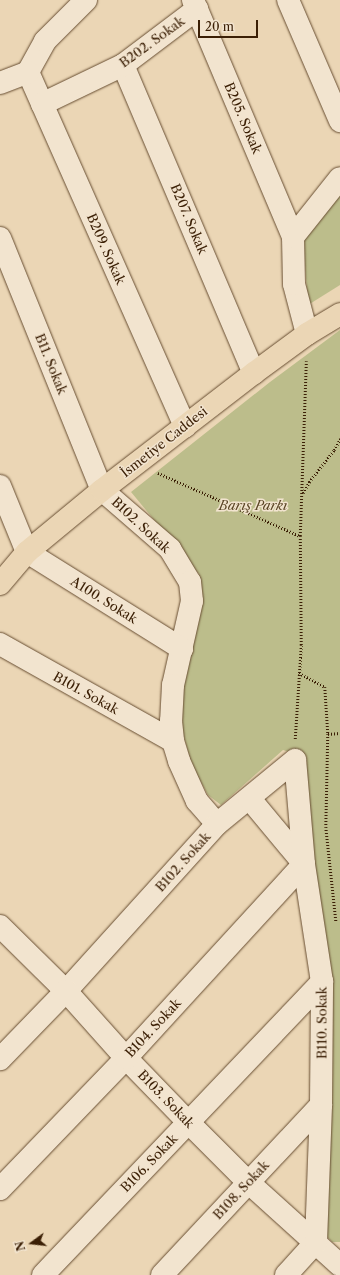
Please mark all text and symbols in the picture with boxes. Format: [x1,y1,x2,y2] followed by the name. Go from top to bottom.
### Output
[200,12,260,38] scale bar
[116,13,188,71] street label: B202. Sokak
[205,19,234,34] text: 20 m
[221,80,265,156] street label: B205. Sokak
[167,182,211,256] street label: B207. Sokak
[83,211,129,287] street label: B209. Sokak
[32,331,70,397] street label: B11. Sokak
[118,403,210,481] street label: İsmetiye Caddesi
[108,494,174,556] street label: B102. Sokak
[219,497,287,513] park label: Barış Parkı
[68,573,140,627] street label: A100. Sokak
[51,669,121,717] street label: B101. Sokak
[152,829,214,895] street label: B102. Sokak
[314,987,330,1059] street label: B110. Sokak
[122,995,184,1061] street label: B104. Sokak
[135,1067,197,1131] street label: B103. Sokak
[117,1131,181,1195] street label: B106. Sokak
[210,1157,272,1223] street label: B108. Sokak
[12,1223,52,1263] north arrow
[12,1240,28,1253] text: N

